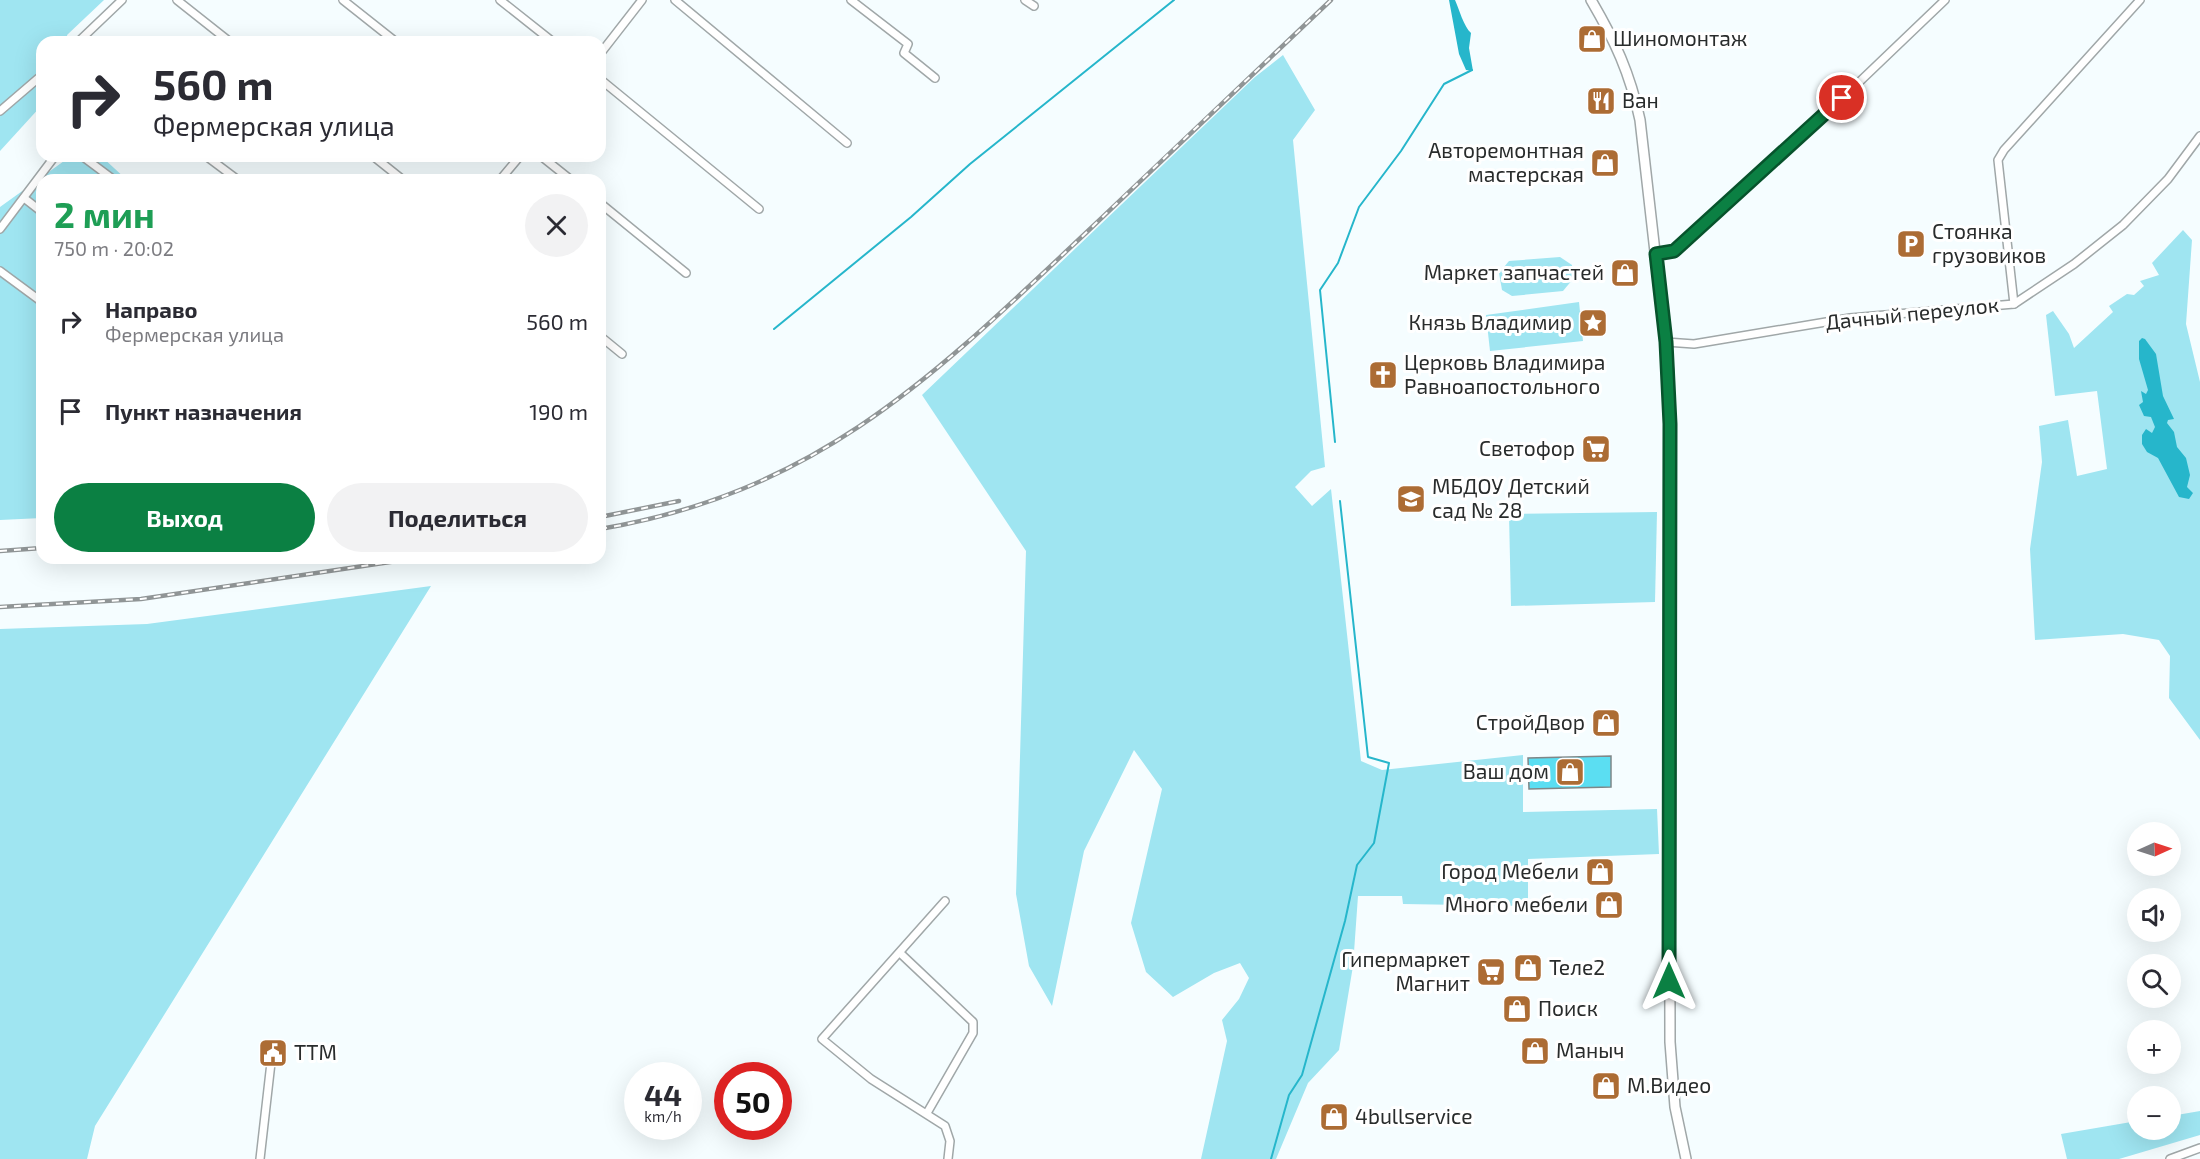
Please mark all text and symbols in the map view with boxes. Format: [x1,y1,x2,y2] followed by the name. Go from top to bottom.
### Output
[1576,23,1608,55] shop icon: Шиномонтаж
[1613,25,1747,50] place label: Шиномонтаж
[153,58,274,108] text: 560 m
[54,60,132,138] icon: right
[1816,72,1867,123] pin
[1825,81,1858,114] icon: arrive
[1585,85,1617,117] restaurant icon: Ван
[1622,87,1659,112] place label: Ван
[153,109,395,141] text: Фермерская улица
[1428,137,1584,186] place label: Авторемонтная мастерская
[1589,147,1621,179] shop icon: Авторемонтная мастерская
[54,192,155,235] text: 2 мин
[525,194,588,257] button: close
[1932,218,2046,268] place label: Стоянка грузовиков
[1895,228,1927,260] parking icon: Стоянка грузовиков
[54,236,174,260] text: 750 m · 20:02
[1609,257,1641,289] shop icon: Маркет запчастей
[1424,259,1604,284] place label: Маркет запчастей
[1824,291,2000,335] street label: Дачный переулок
[105,296,198,322] text: Направо
[54,305,87,338] icon: right
[1577,307,1609,339] place icon: Князь Владимир
[526,308,588,334] text: 560 m
[1408,309,1572,334] place label: Князь Владимир
[105,322,284,346] text: Фермерская улица
[1404,349,1605,398] place label: Церковь Владимира Равноапостольного
[1367,359,1399,391] church icon: Церковь Владимира Равноапостольного
[54,395,87,428] icon: arrive
[105,398,302,424] text: Пункт назначения
[529,398,588,424] text: 190 m
[1580,433,1612,465] supermarket icon: Светофор
[1479,435,1575,460] place label: Светофор
[1432,473,1590,522] place label: МБДОУ Детский сад № 28
[54,483,315,552] button: Выход
[327,483,588,552] button: Поделиться
[1395,483,1427,515] school or university icon: МБДОУ Детский сад № 28
[1590,707,1622,739] shop icon: СтройДвор
[1476,709,1585,734] place label: СтройДвор
[1554,756,1586,788] shop icon: Ваш дом
[1463,758,1549,783] place label: Ваш дом
[2127,822,2181,876] north arrow
[2127,822,2181,1140] map controls
[1584,856,1616,888] shop icon: Город Мебели
[1441,858,1579,883] place label: Город Мебели
[2127,888,2181,942] button: sound
[1593,889,1625,921] shop icon: Много мебели
[1445,891,1588,916] place label: Много мебели
[1341,946,1470,995] place label: Гипермаркет Магнит
[1637,949,1701,1013] position arrow
[1512,952,1544,984] shop icon: Теле2
[1549,954,1605,979] place label: Теле2
[2127,954,2181,1008] button: search
[1475,956,1507,988] supermarket icon: Гипермаркет Магнит
[1501,993,1533,1025] shop icon: Поиск
[1538,995,1598,1020] place label: Поиск
[2127,1020,2181,1074] button: +
[1519,1035,1551,1067] shop icon: Маныч
[257,1037,289,1069] public building icon: ТТМ
[1556,1037,1625,1062] place label: Маныч
[294,1039,337,1064] place label: ТТМ
[714,1062,792,1140] speed limit sign: 50
[1590,1070,1622,1102] shop icon: М.Видео
[1627,1072,1711,1097] place label: М.Видео
[644,1076,682,1112] text: 44
[2127,1086,2181,1140] button: −
[1318,1101,1350,1133] shop icon: 4bullservice
[1355,1103,1472,1128] place label: 4bullservice
[644,1107,682,1125] text: km/h

